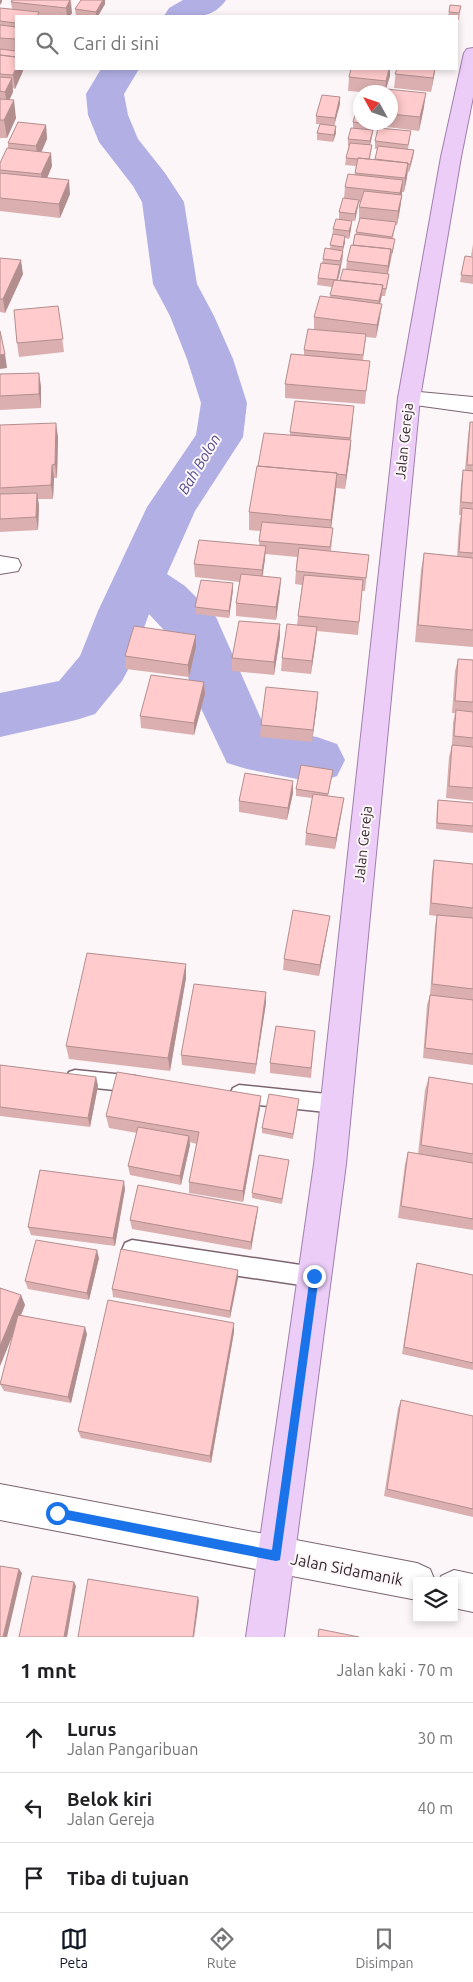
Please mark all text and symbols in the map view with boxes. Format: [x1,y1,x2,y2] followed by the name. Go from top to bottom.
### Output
[15,15,458,70] search box
[33,29,61,57] icon: search
[73,32,159,54] text: Cari di sini
[353,85,398,130] north arrow
[392,402,416,480] street label: Jalan Gereja
[174,431,224,497] water label: Bah Bolon
[351,805,375,883] street label: Jalan Gereja
[303,1265,326,1288] route end
[46,1502,69,1525] route start
[289,1549,405,1589] street label: Jalan Sidamanik
[413,1577,458,1622] map controls
[413,1577,458,1622] button: layers
[20,1658,76,1682] text: 1 mnt
[337,1661,453,1679] text: Jalan kaki · 70 m
[67,1718,116,1740] text: Lurus
[20,1724,48,1752] icon: ahead
[417,1729,453,1747] text: 30 m
[67,1740,198,1758] text: Jalan Pangaribuan
[67,1788,152,1810] text: Belok kiri
[20,1794,48,1822] icon: left
[417,1799,453,1817] text: 40 m
[67,1810,155,1828] text: Jalan Gereja
[20,1864,48,1892] icon: arrive
[67,1867,189,1889] text: Tiba di tujuan
[59,1925,88,1971] tab: Peta
[207,1925,237,1971] tab: Rute
[355,1925,414,1971] tab: Disimpan

